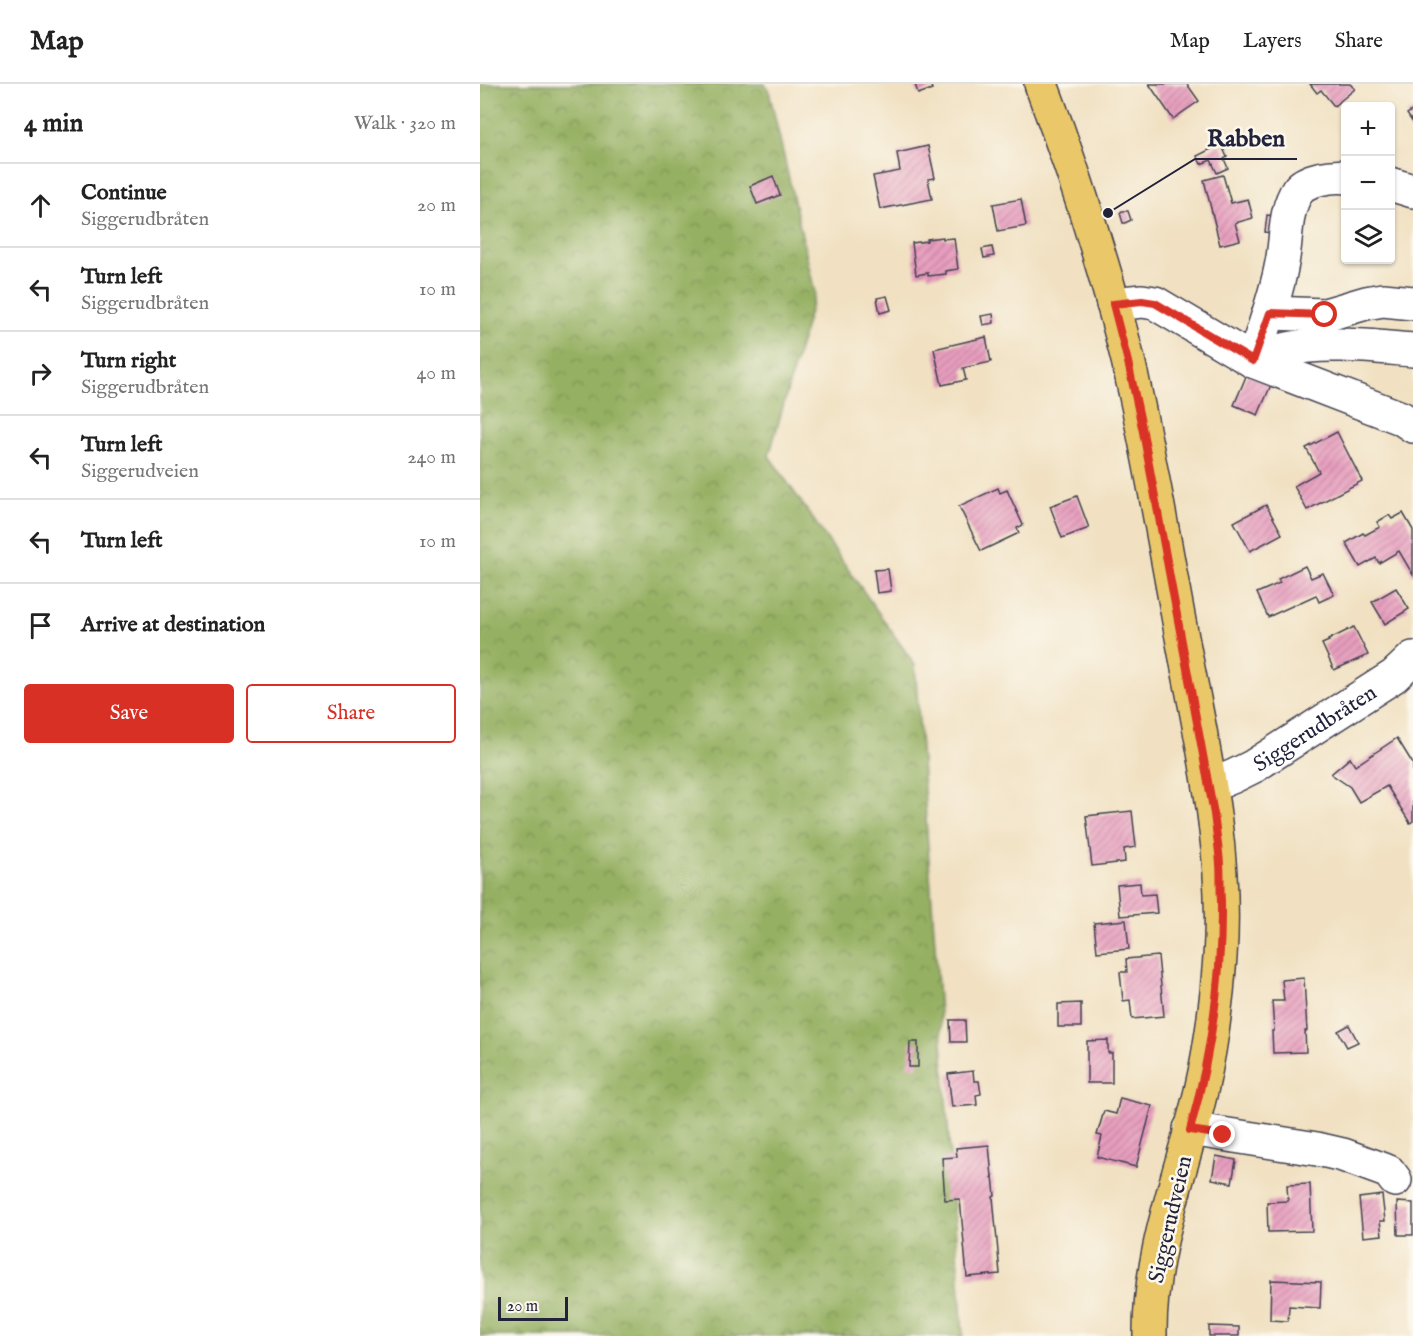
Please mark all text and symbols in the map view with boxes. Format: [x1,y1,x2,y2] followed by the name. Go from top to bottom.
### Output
[30,24,84,59] text: Map
[1170,28,1210,55] text: Map
[1243,28,1302,55] text: Layers
[1335,28,1383,55] text: Share
[1341,102,1395,264] map controls
[1341,102,1395,156] button: +
[24,107,83,140] text: 4 min
[354,111,456,136] text: Walk · 320 m
[1195,117,1297,159] callout: Rabben
[1207,124,1285,155] text: Rabben
[1341,156,1395,210] button: −
[81,179,167,207] text: Continue
[24,189,57,222] icon: ahead
[417,193,456,218] text: 20 m
[81,207,209,232] text: Siggerudbråten
[1341,210,1395,264] button: layers
[81,263,163,291] text: Turn left
[24,273,57,306] icon: left
[419,277,456,302] text: 10 m
[81,291,209,316] text: Siggerudbråten
[1311,301,1337,327] route start
[81,347,176,375] text: Turn right
[24,357,57,390] icon: right
[417,361,456,386] text: 40 m
[81,375,209,400] text: Siggerudbråten
[81,431,163,459] text: Turn left
[24,441,57,474] icon: left
[407,445,456,470] text: 240 m
[81,459,199,484] text: Siggerudveien
[24,525,57,558] icon: left
[81,527,163,555] text: Turn left
[419,529,456,554] text: 10 m
[24,609,57,642] icon: arrive
[81,611,265,639] text: Arrive at destination
[1248,679,1382,779] street label: Siggerudbråten
[24,684,234,743] button: Save
[246,684,456,743] button: Share
[1209,1121,1235,1147] route end
[1143,1153,1199,1286] street label: Siggerudveien
[498,1294,568,1322] scale bar
[507,1297,538,1317] text: 20 m

